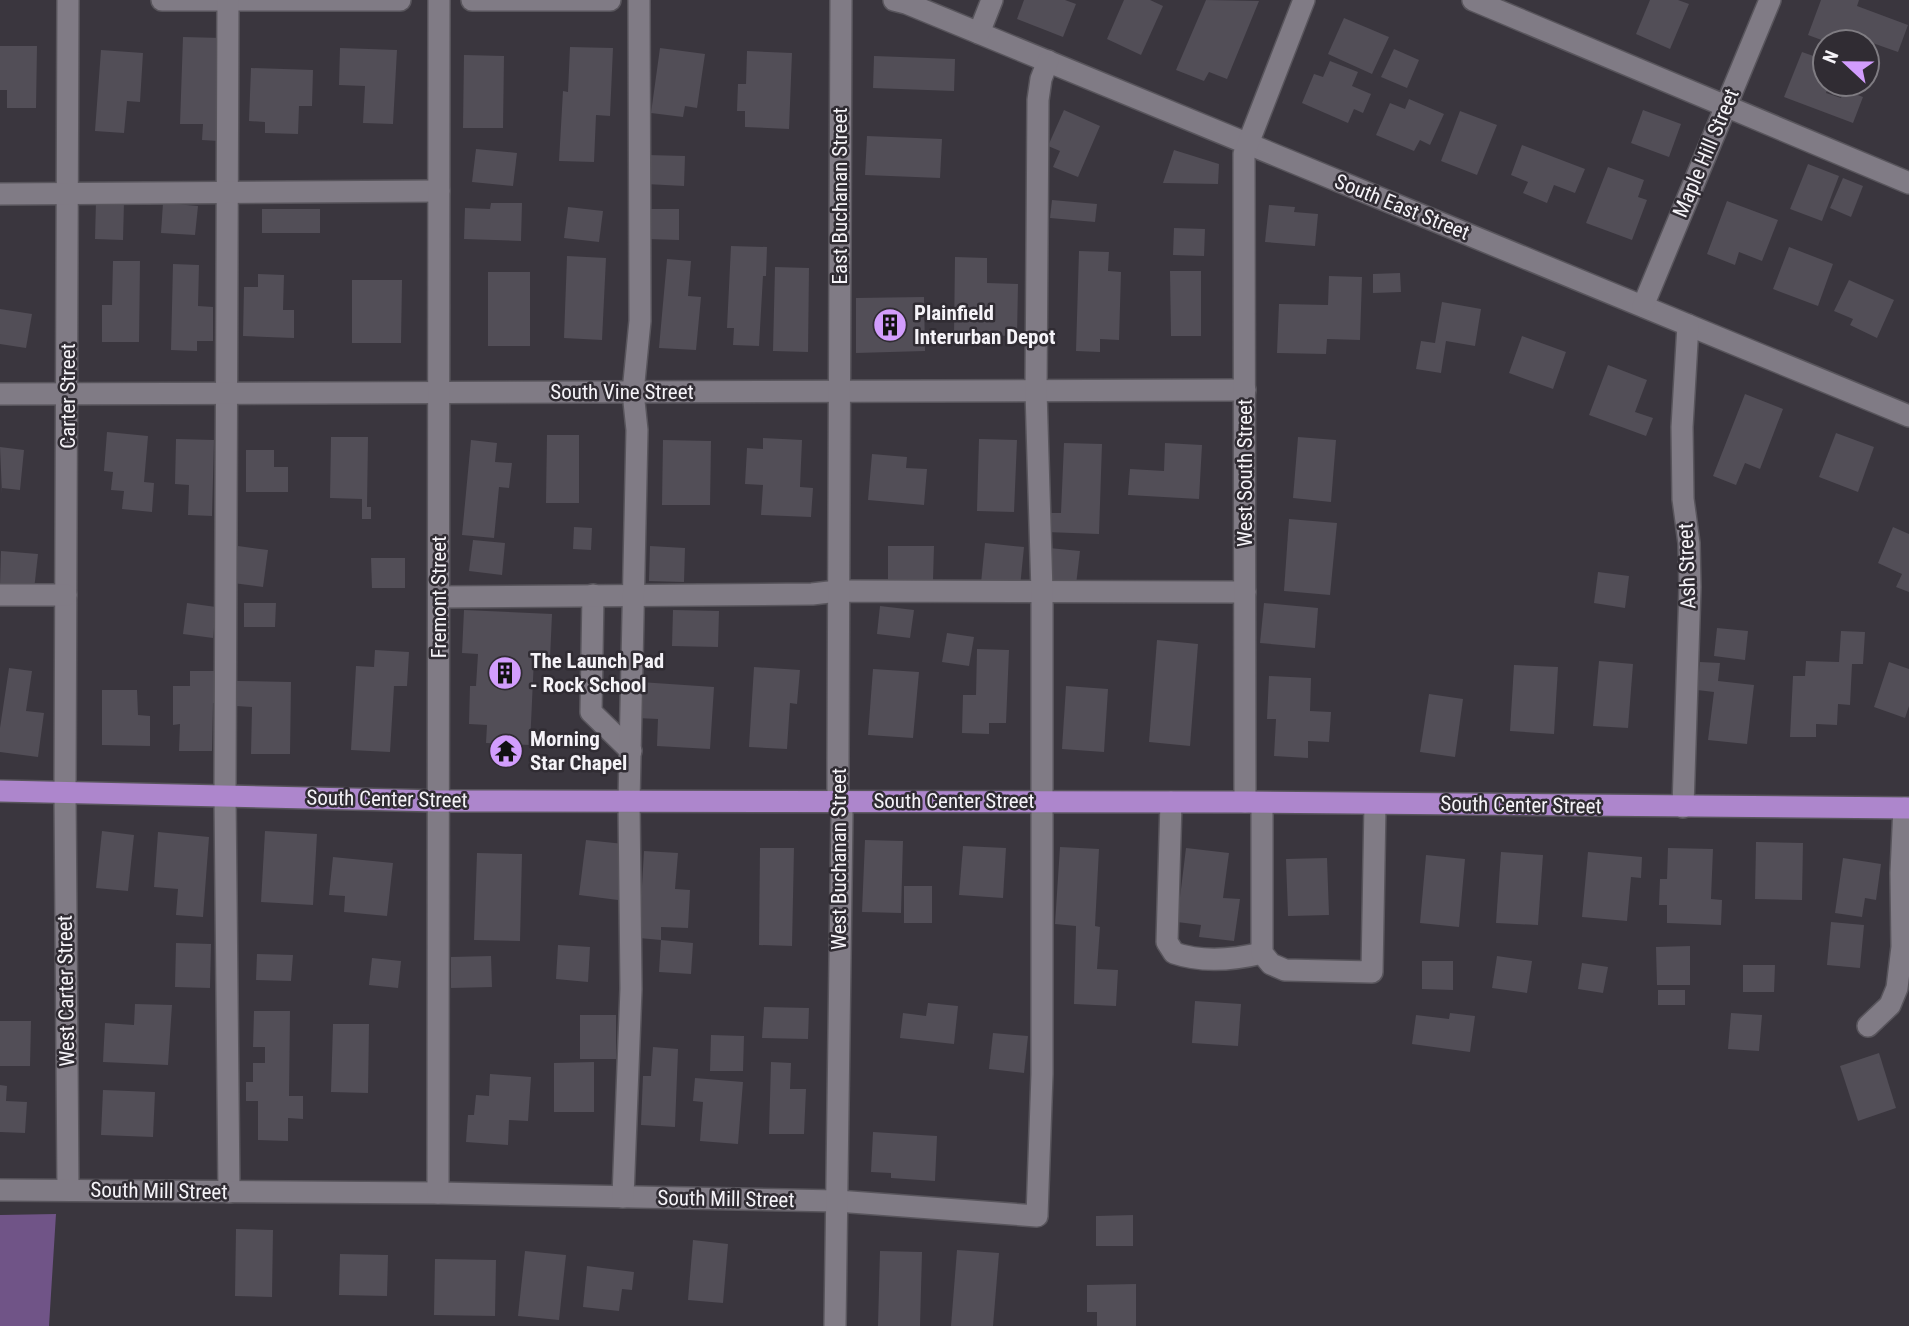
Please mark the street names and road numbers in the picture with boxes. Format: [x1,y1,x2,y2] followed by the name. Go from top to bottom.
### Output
[1668,85,1744,221] street label: Maple Hill Street
[828,107,852,285] street label: East Buchanan Street
[1331,169,1473,245] street label: South East Street
[56,343,80,449] street label: Carter Street
[550,380,694,404] street label: South Vine Street
[1233,399,1257,547] street label: West South Street
[1674,523,1700,609] street label: Ash Street
[427,536,451,658] street label: Fremont Street
[827,768,851,950] street label: West Buchanan Street
[306,786,468,812] street label: South Center Street
[873,789,1035,813] street label: South Center Street
[1440,792,1602,818] street label: South Center Street
[53,915,79,1067] street label: West Carter Street
[90,1178,228,1204] street label: South Mill Street
[657,1186,795,1212] street label: South Mill Street

